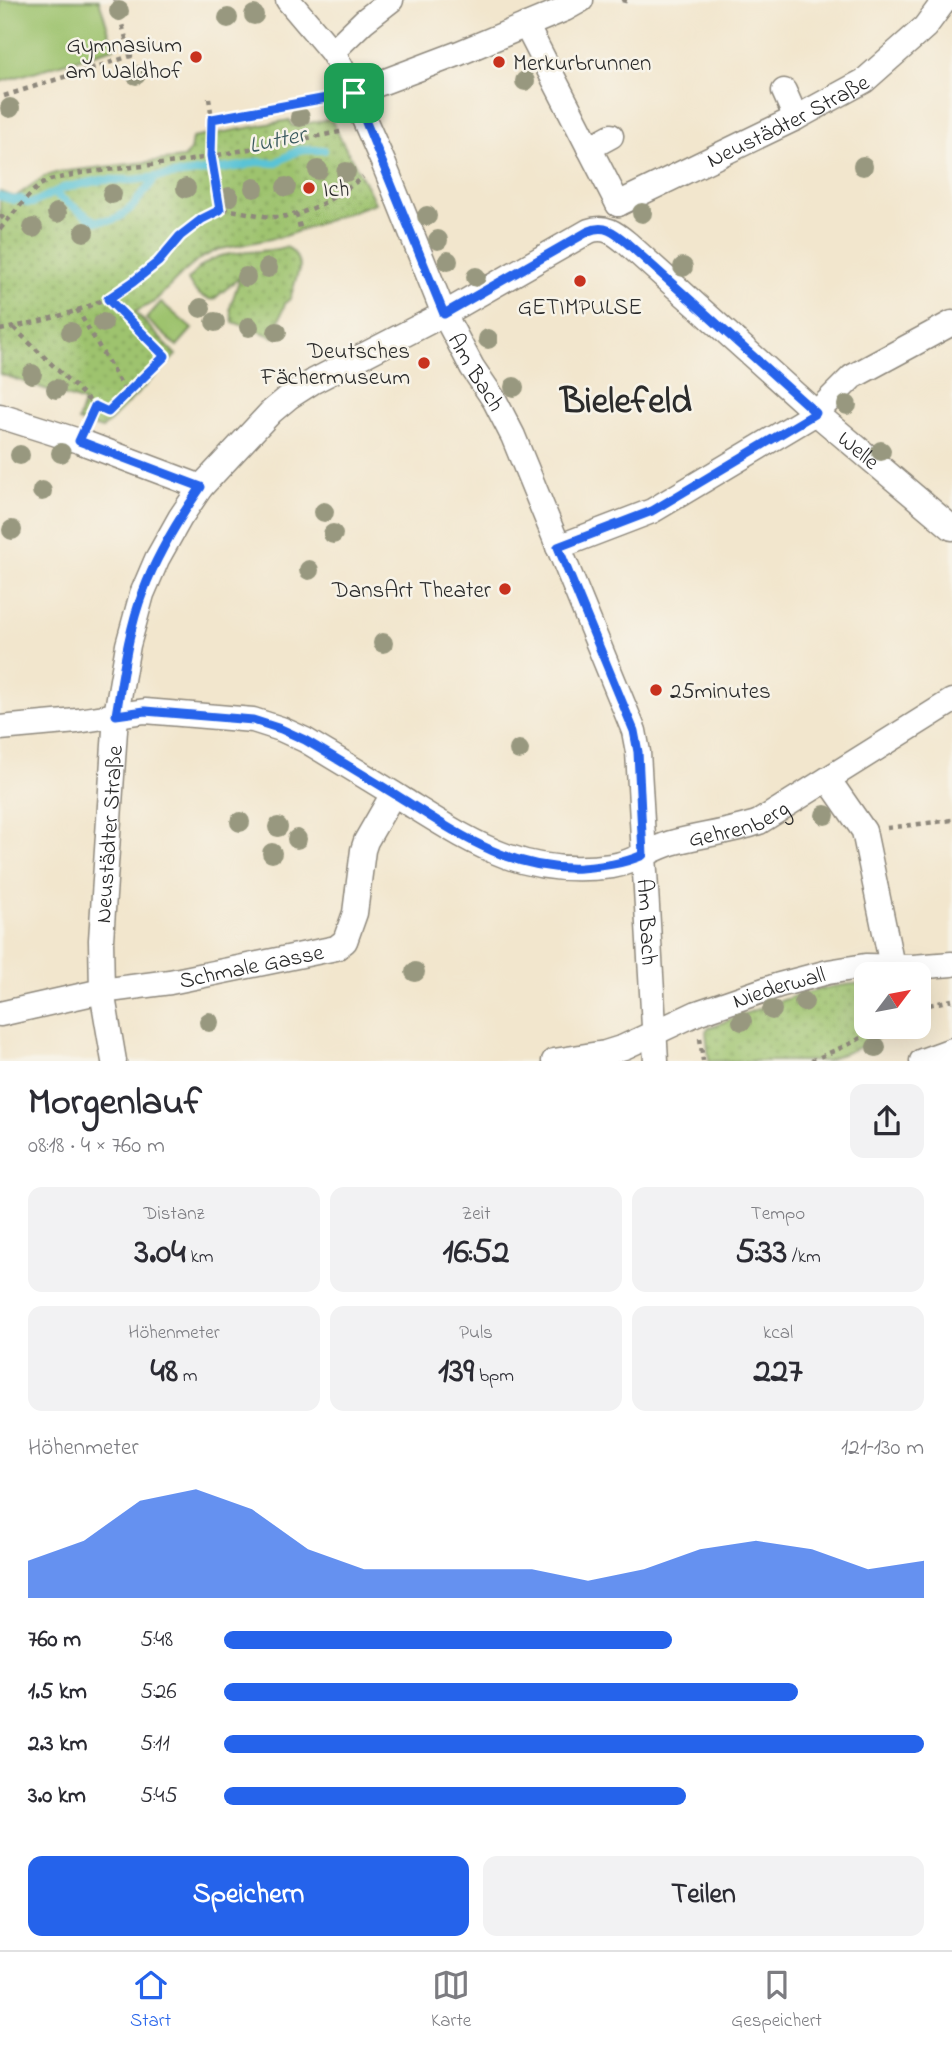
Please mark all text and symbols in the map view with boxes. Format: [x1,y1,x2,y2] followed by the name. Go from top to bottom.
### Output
[65,30,182,89] place label: Gymnasium am Waldhof
[513,48,651,81] place label: Merkurbrunnen
[188,49,204,65] marker: Gymnasium am Waldhof
[491,54,507,70] marker: Merkurbrunnen
[324,63,384,123] pin
[702,67,876,178] street label: Neustädter Straße
[335,74,373,112] icon: arrive
[246,118,311,164] water label: Lutter
[323,174,350,207] place label: Ich
[301,180,317,196] marker: Ich
[572,273,588,289] marker: GETIMPULSE
[518,292,642,325] place label: GETIMPULSE
[438,328,512,418] street label: Am Bach
[260,336,410,395] place label: Deutsches Fächermuseum
[416,355,432,371] marker: Deutsches Fächermuseum
[558,376,692,430] district label: Bielefeld
[829,424,886,479] street label: Welle
[331,575,492,608] place label: DansArt Theater
[497,581,513,597] marker: DansArt Theater
[670,676,771,709] place label: 25minutes
[648,682,664,698] marker: 25minutes
[88,744,133,924] street label: Neustädter Straße
[686,793,797,857] street label: Gehrenberg
[626,878,664,966] street label: Am Bach
[176,937,328,999] street label: Schmale Gasse
[729,959,829,1019] street label: Niederwall
[854,962,931,1040] north arrow
[854,962,931,1039] map controls
[28,1076,202,1132] text: Morgenlauf
[850,1084,924,1158] button: share
[28,1130,165,1163] text: 08:18 · 4 × 760 m
[143,1201,205,1228] text: Distanz
[461,1201,491,1228] text: Zeit
[751,1201,805,1228] text: Tempo
[135,1228,186,1279] text: 3.04
[443,1228,509,1279] text: 16:52
[735,1228,787,1279] text: 5:33
[186,1244,213,1271] text: km
[787,1244,821,1271] text: /km
[128,1320,220,1347] text: Höhenmeter
[459,1320,493,1347] text: Puls
[763,1320,793,1347] text: kcal
[150,1347,178,1398] text: 48
[438,1347,474,1398] text: 139
[753,1347,803,1398] text: 227
[178,1363,198,1390] text: m
[474,1363,514,1390] text: bpm
[28,1432,139,1465] text: Höhenmeter
[841,1432,924,1465] text: 121–130 m
[28,1624,81,1657] text: 760 m
[140,1624,173,1657] text: 5:48
[28,1676,87,1709] text: 1.5 km
[140,1676,177,1709] text: 5:26
[28,1728,87,1761] text: 2.3 km
[140,1728,170,1761] text: 5:11
[28,1780,86,1813] text: 3.0 km
[140,1780,178,1813] text: 5:45
[28,1856,469,1936] button: Speichern
[483,1856,924,1936] button: Teilen
[130,1966,171,2035] tab: Start
[431,1966,471,2035] tab: Karte
[731,1966,822,2035] tab: Gespeichert

